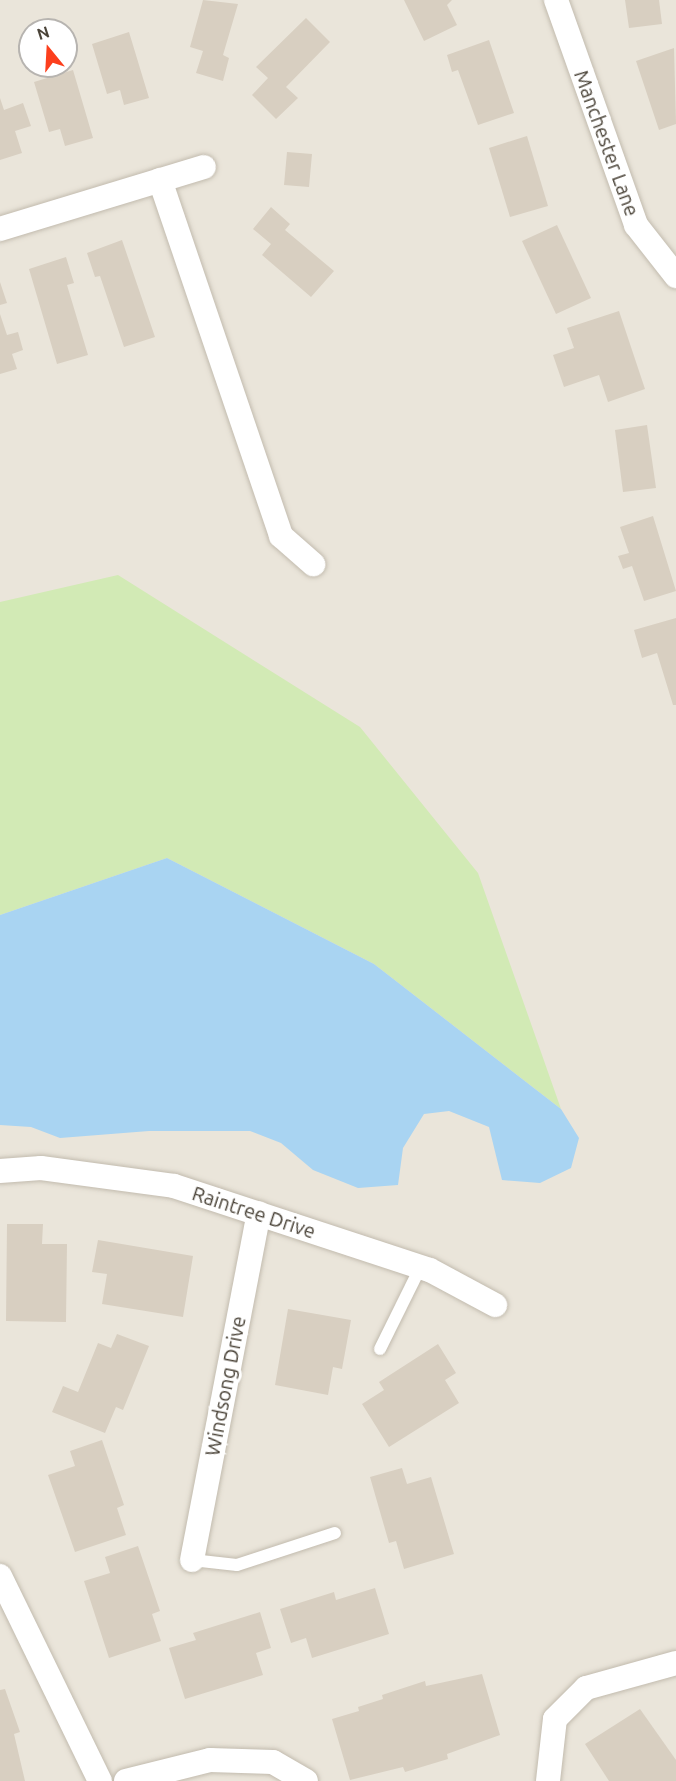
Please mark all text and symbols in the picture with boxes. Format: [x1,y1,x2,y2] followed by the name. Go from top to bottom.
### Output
[18,18,78,78] north arrow
[35,22,52,43] text: N
[569,67,645,219] street label: Manchester Lane
[189,1181,319,1243] street label: Raintree Drive
[200,1314,250,1458] street label: Windsong Drive

